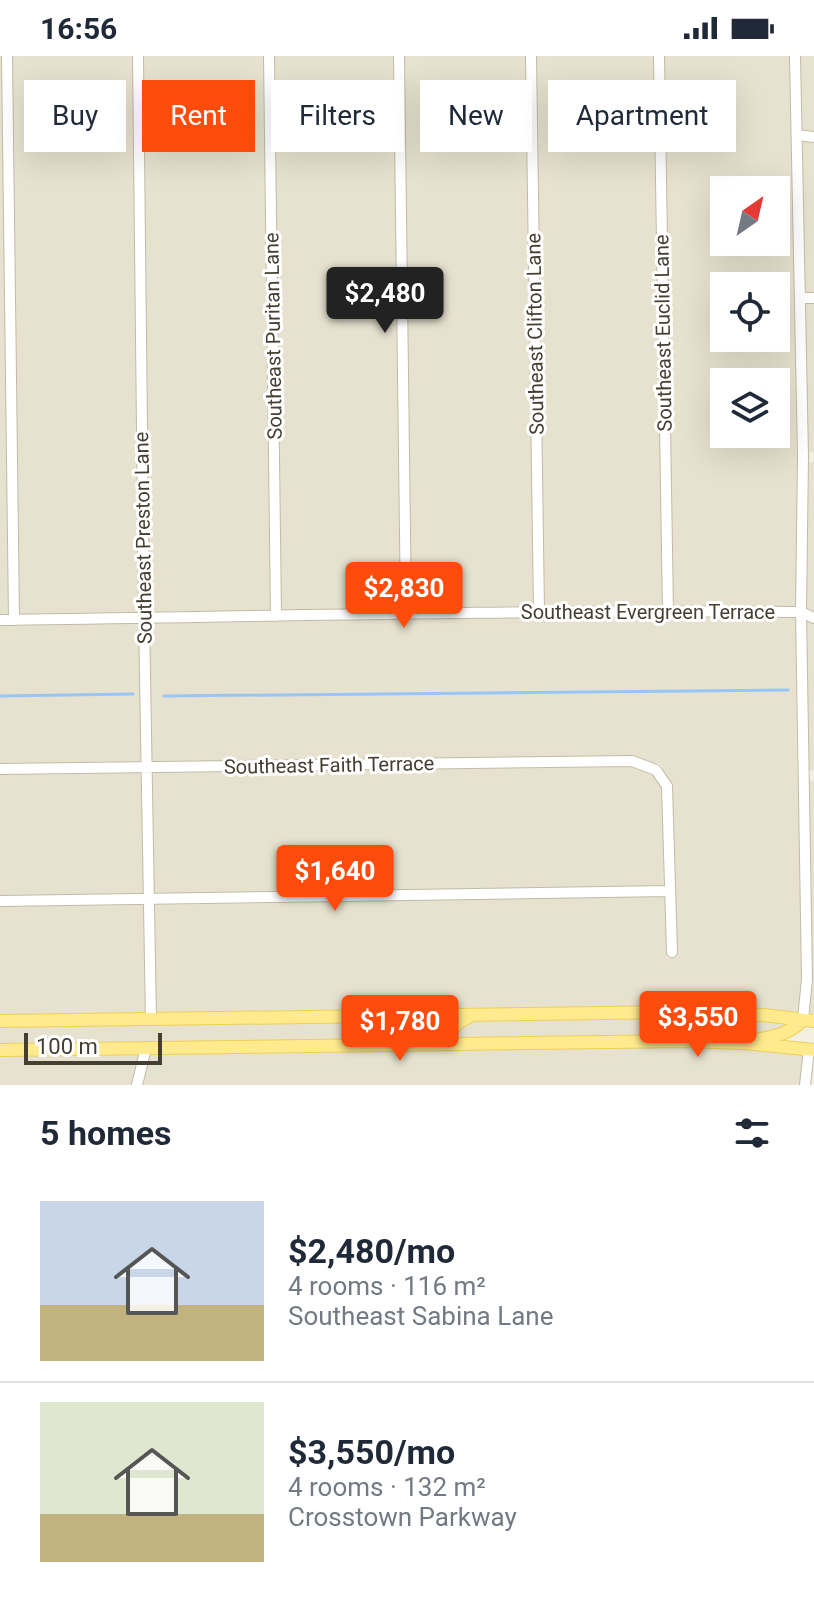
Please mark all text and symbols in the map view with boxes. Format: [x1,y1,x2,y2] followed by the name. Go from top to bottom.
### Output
[40,11,117,46] text: 16:56
[24,80,126,152] chip: Buy
[142,80,255,152] chip: Rent
[271,80,404,152] chip: Filters
[420,80,532,152] chip: New
[548,80,736,152] chip: Apartment
[710,176,790,256] north arrow
[710,176,790,448] map controls
[259,232,287,440] street label: Southeast Puritan Lane
[521,233,549,435] street label: Southeast Clifton Lane
[649,234,677,432] street label: Southeast Euclid Lane
[320,267,450,335] pin: $2,480
[710,272,790,352] button: locate
[345,278,425,308] text: $2,480
[710,368,790,448] button: layers
[129,432,157,644] street label: Southeast Preston Lane
[339,562,469,630] pin: $2,830
[364,573,444,603] text: $2,830
[521,600,775,624] street label: Southeast Evergreen Terrace
[224,751,434,779] street label: Southeast Faith Terrace
[270,845,400,913] pin: $1,640
[295,856,375,886] text: $1,640
[633,991,763,1059] pin: $3,550
[335,995,465,1063] pin: $1,780
[658,1002,738,1032] text: $3,550
[360,1006,440,1036] text: $1,780
[24,1029,162,1065] scale bar
[36,1034,98,1059] text: 100 m
[730,1111,774,1155] icon: filters
[40,1113,171,1153] text: 5 homes
[288,1231,455,1271] text: $2,480/mo
[104,1233,200,1329] icon: home
[288,1271,486,1301] text: 4 rooms · 116 m²
[288,1301,553,1331] text: Southeast Sabina Lane
[288,1432,455,1472] text: $3,550/mo
[104,1434,200,1530] icon: home
[288,1472,486,1502] text: 4 rooms · 132 m²
[288,1502,517,1532] text: Crosstown Parkway

